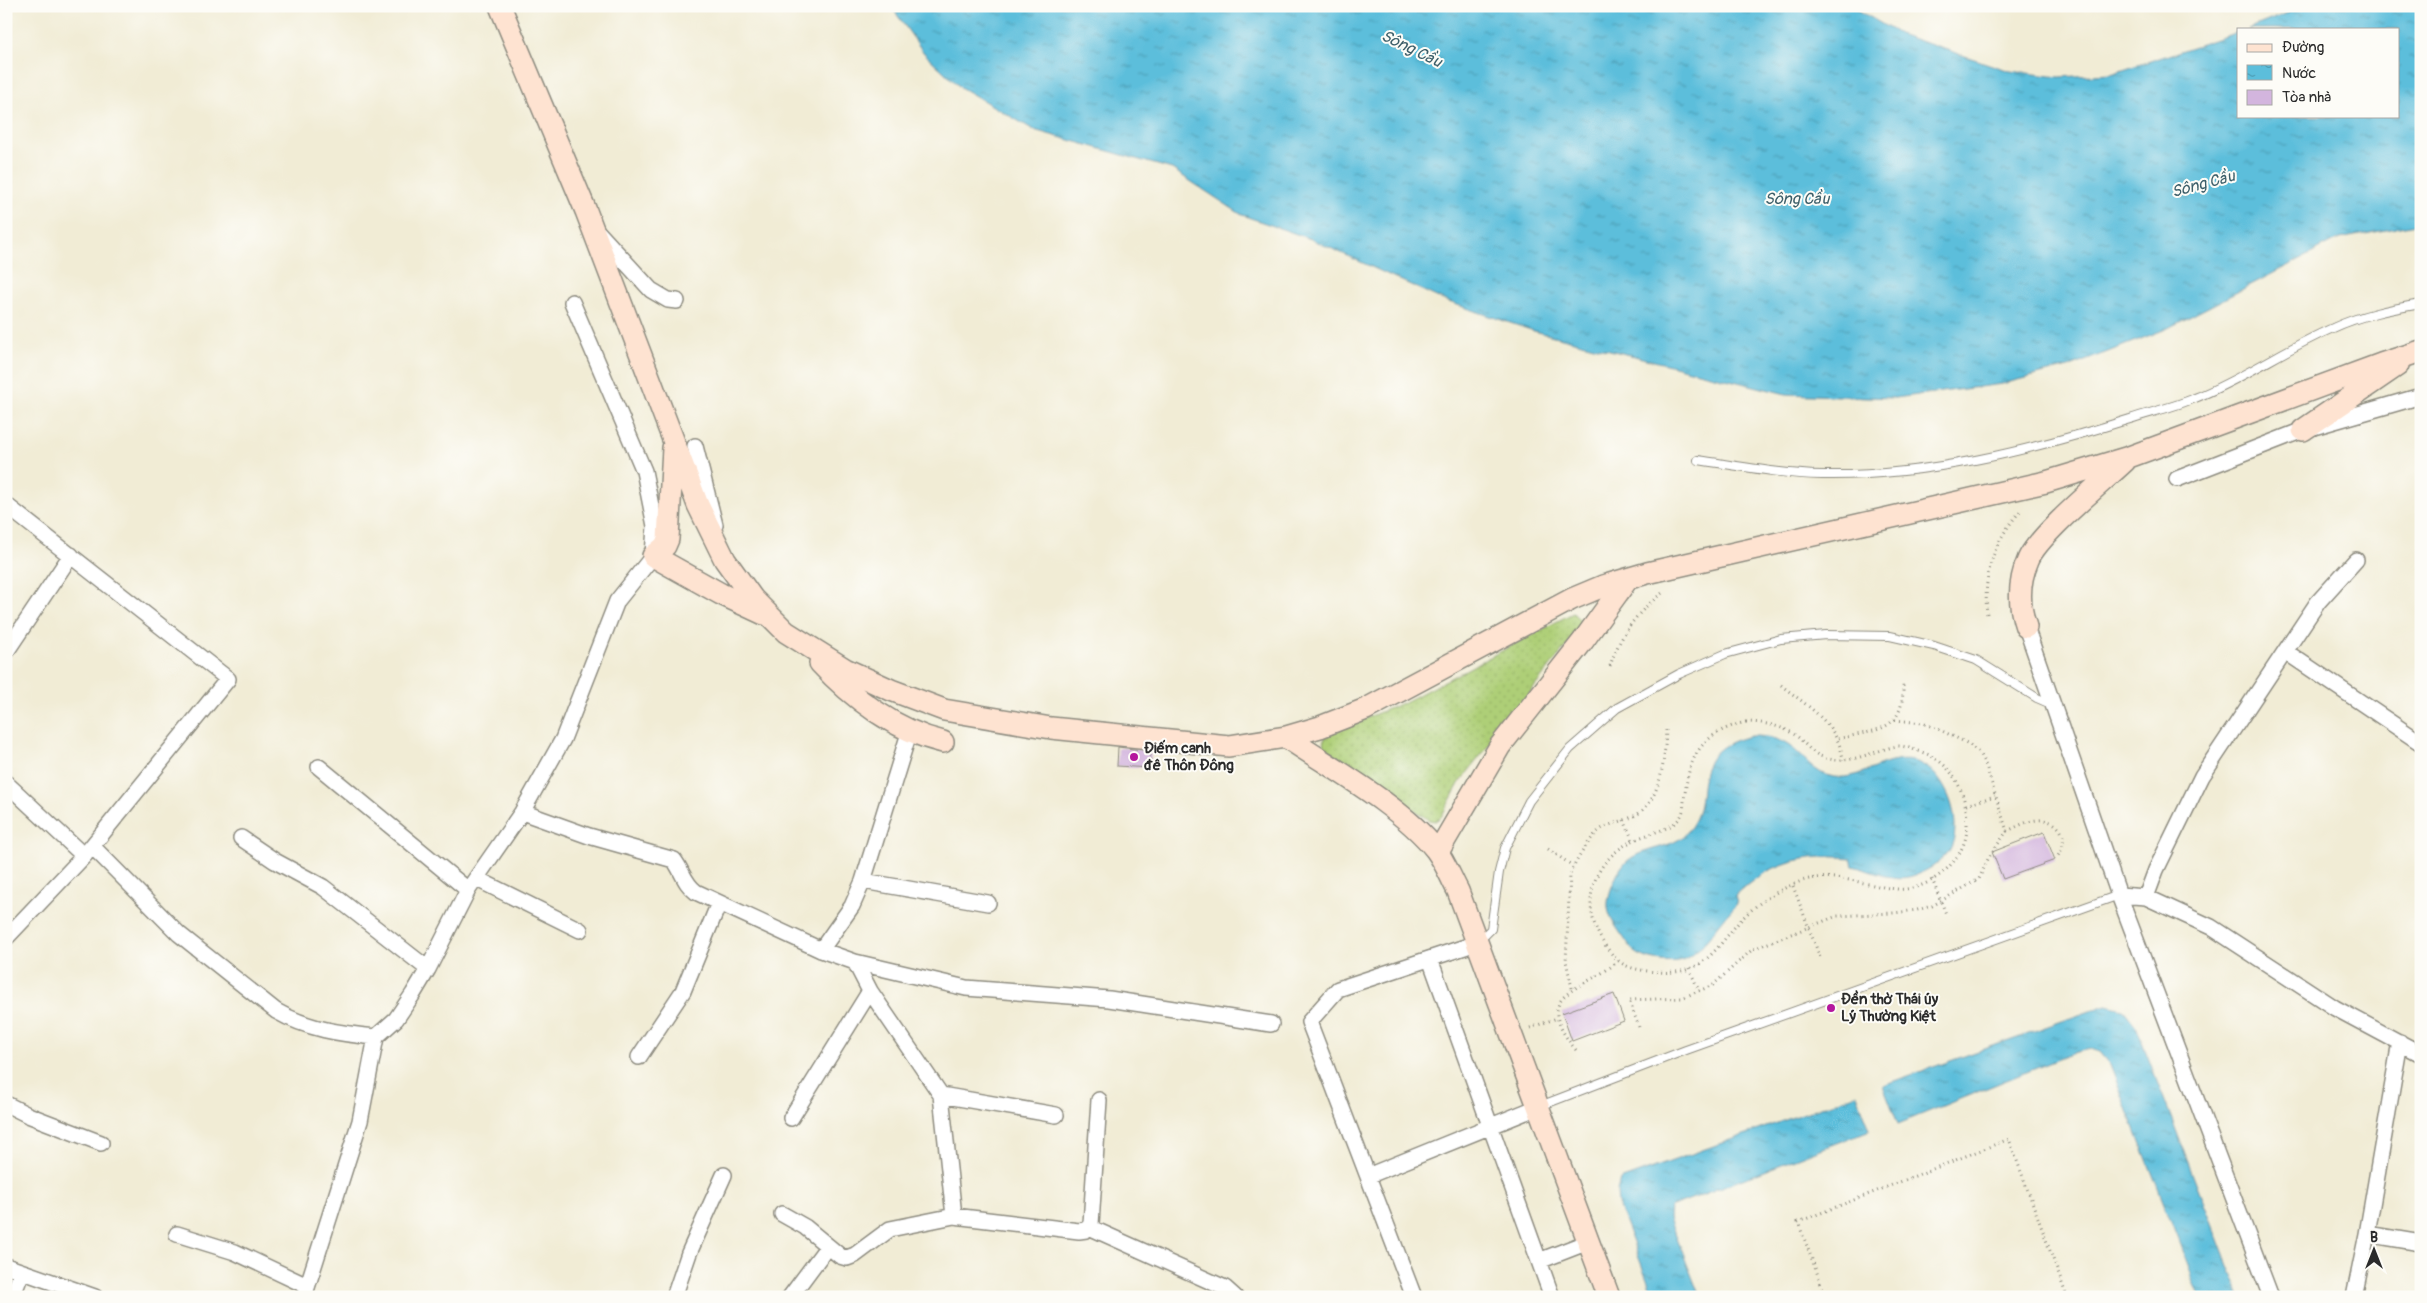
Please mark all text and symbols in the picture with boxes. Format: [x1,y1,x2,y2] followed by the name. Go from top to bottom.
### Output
[1378,25,1446,73] water label: Sông Cầu
[2237,28,2400,118] legend
[2282,38,2324,57] text: Đường
[2282,64,2316,83] text: Nước
[2282,88,2331,107] text: Tòa nhà
[2169,165,2238,202] water label: Sông Cầu
[1765,188,1830,209] water label: Sông Cầu
[1144,739,1234,775] place label: Điếm canh đê Thôn Đông
[1128,751,1140,763] marker: Điếm canh đê Thôn Đông
[1841,990,1939,1026] place label: Đền thờ Thái úy Lý Thường Kiệt
[1825,1002,1837,1014] marker: Đền thờ Thái úy Lý Thường Kiệt
[2350,1226,2400,1276] north arrow
[2370,1229,2378,1246] text: B

